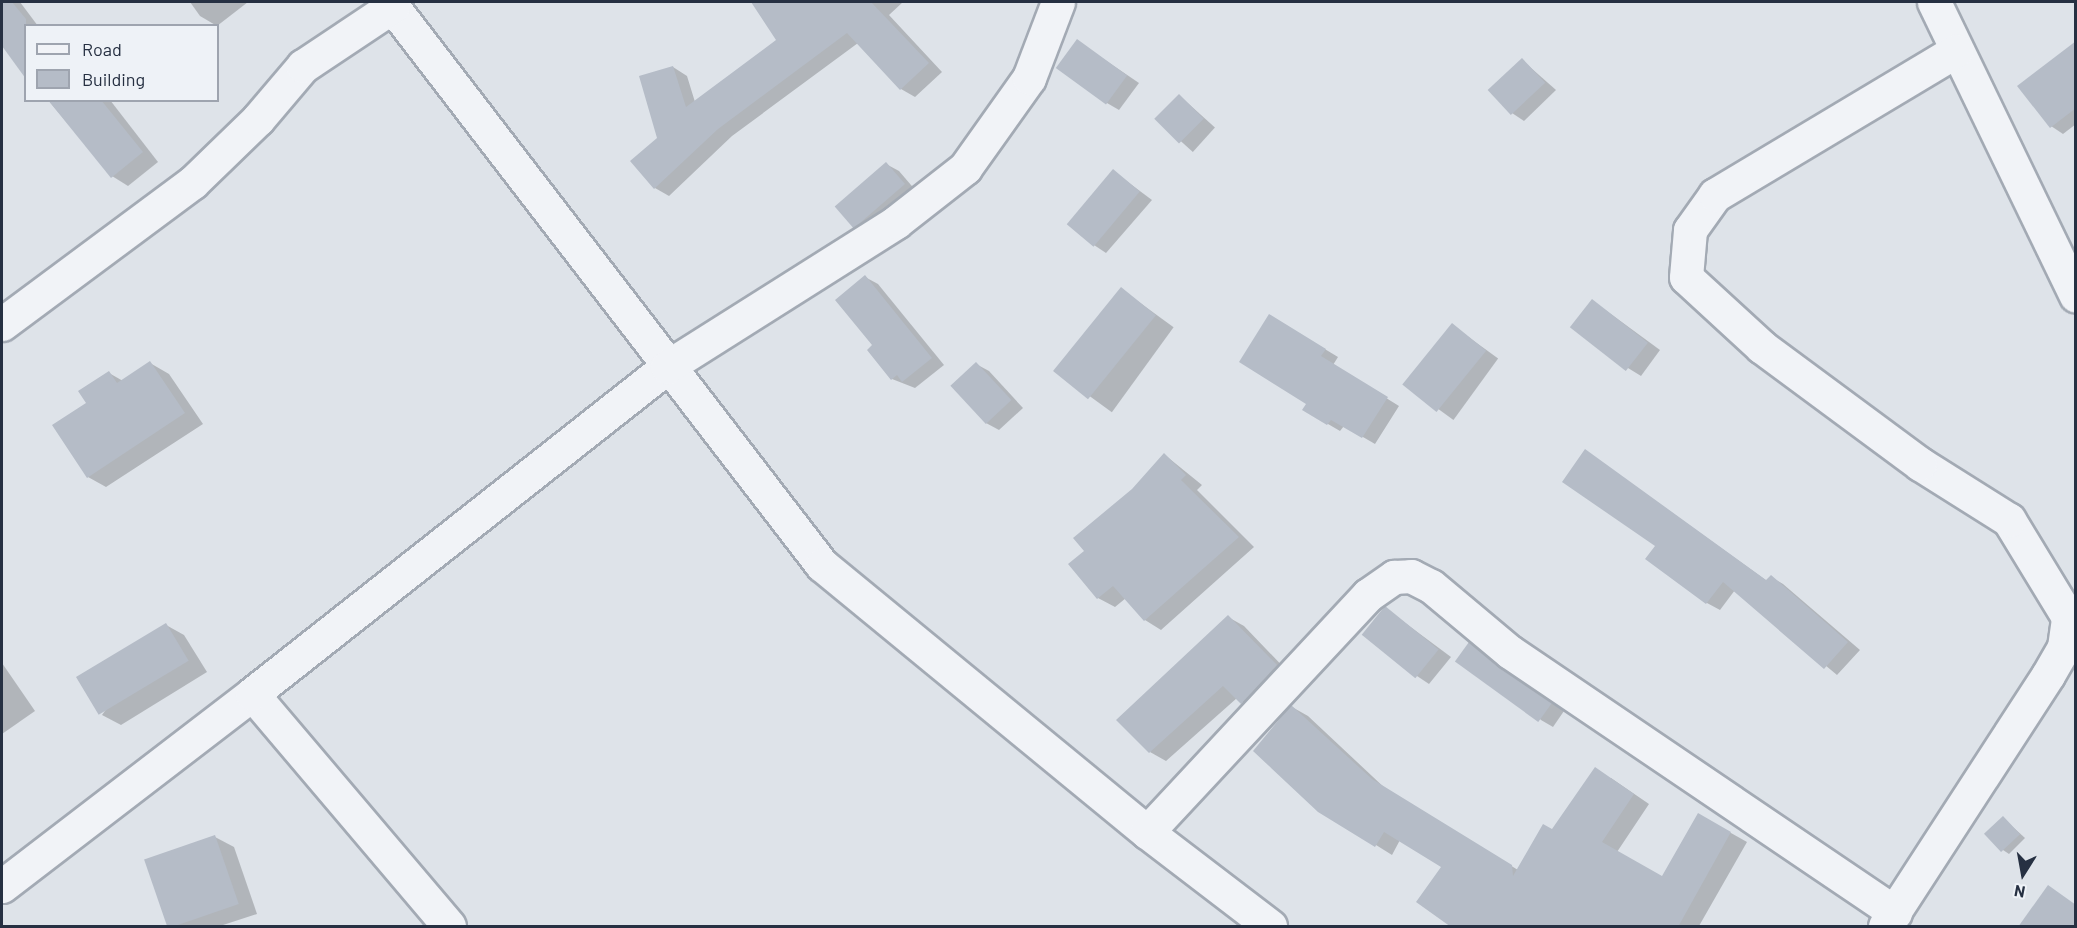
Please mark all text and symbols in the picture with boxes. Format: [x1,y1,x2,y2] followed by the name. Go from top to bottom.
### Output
[24,24,219,102] legend
[82,38,122,60] text: Road
[82,68,145,90] text: Building
[1993,844,2053,904] north arrow
[2012,882,2027,903] text: N

